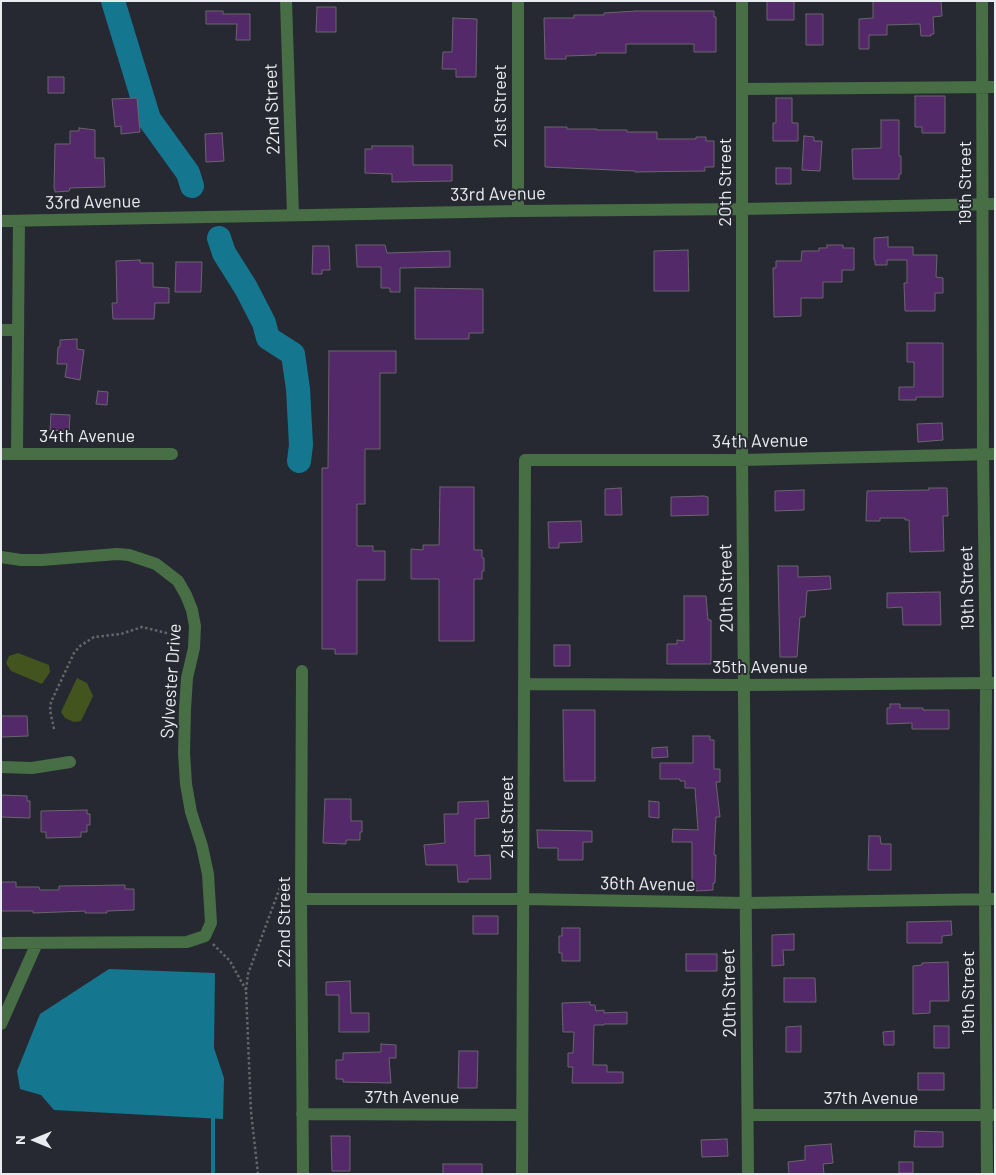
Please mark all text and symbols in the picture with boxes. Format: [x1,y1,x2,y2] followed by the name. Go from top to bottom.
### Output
[260,63,284,155] street label: 22nd Street
[489,64,511,148] street label: 21st Street
[714,138,736,226] street label: 20th Street
[954,141,976,225] street label: 19th Street
[450,182,546,206] street label: 33rd Avenue
[45,190,141,214] street label: 33rd Avenue
[39,425,135,447] street label: 34th Avenue
[712,429,808,453] street label: 34th Avenue
[714,543,738,633] street label: 20th Street
[955,545,979,631] street label: 19th Street
[156,623,186,739] street label: Sylvester Drive
[712,656,808,678] street label: 35th Avenue
[496,775,518,859] street label: 21st Street
[600,872,696,896] street label: 36th Avenue
[273,876,295,968] street label: 22nd Street
[717,948,741,1038] street label: 20th Street
[957,951,979,1035] street label: 19th Street
[365,1086,459,1108] street label: 37th Avenue
[824,1087,918,1109] street label: 37th Avenue
[10,1115,60,1165] north arrow
[11,1135,28,1145] text: N

